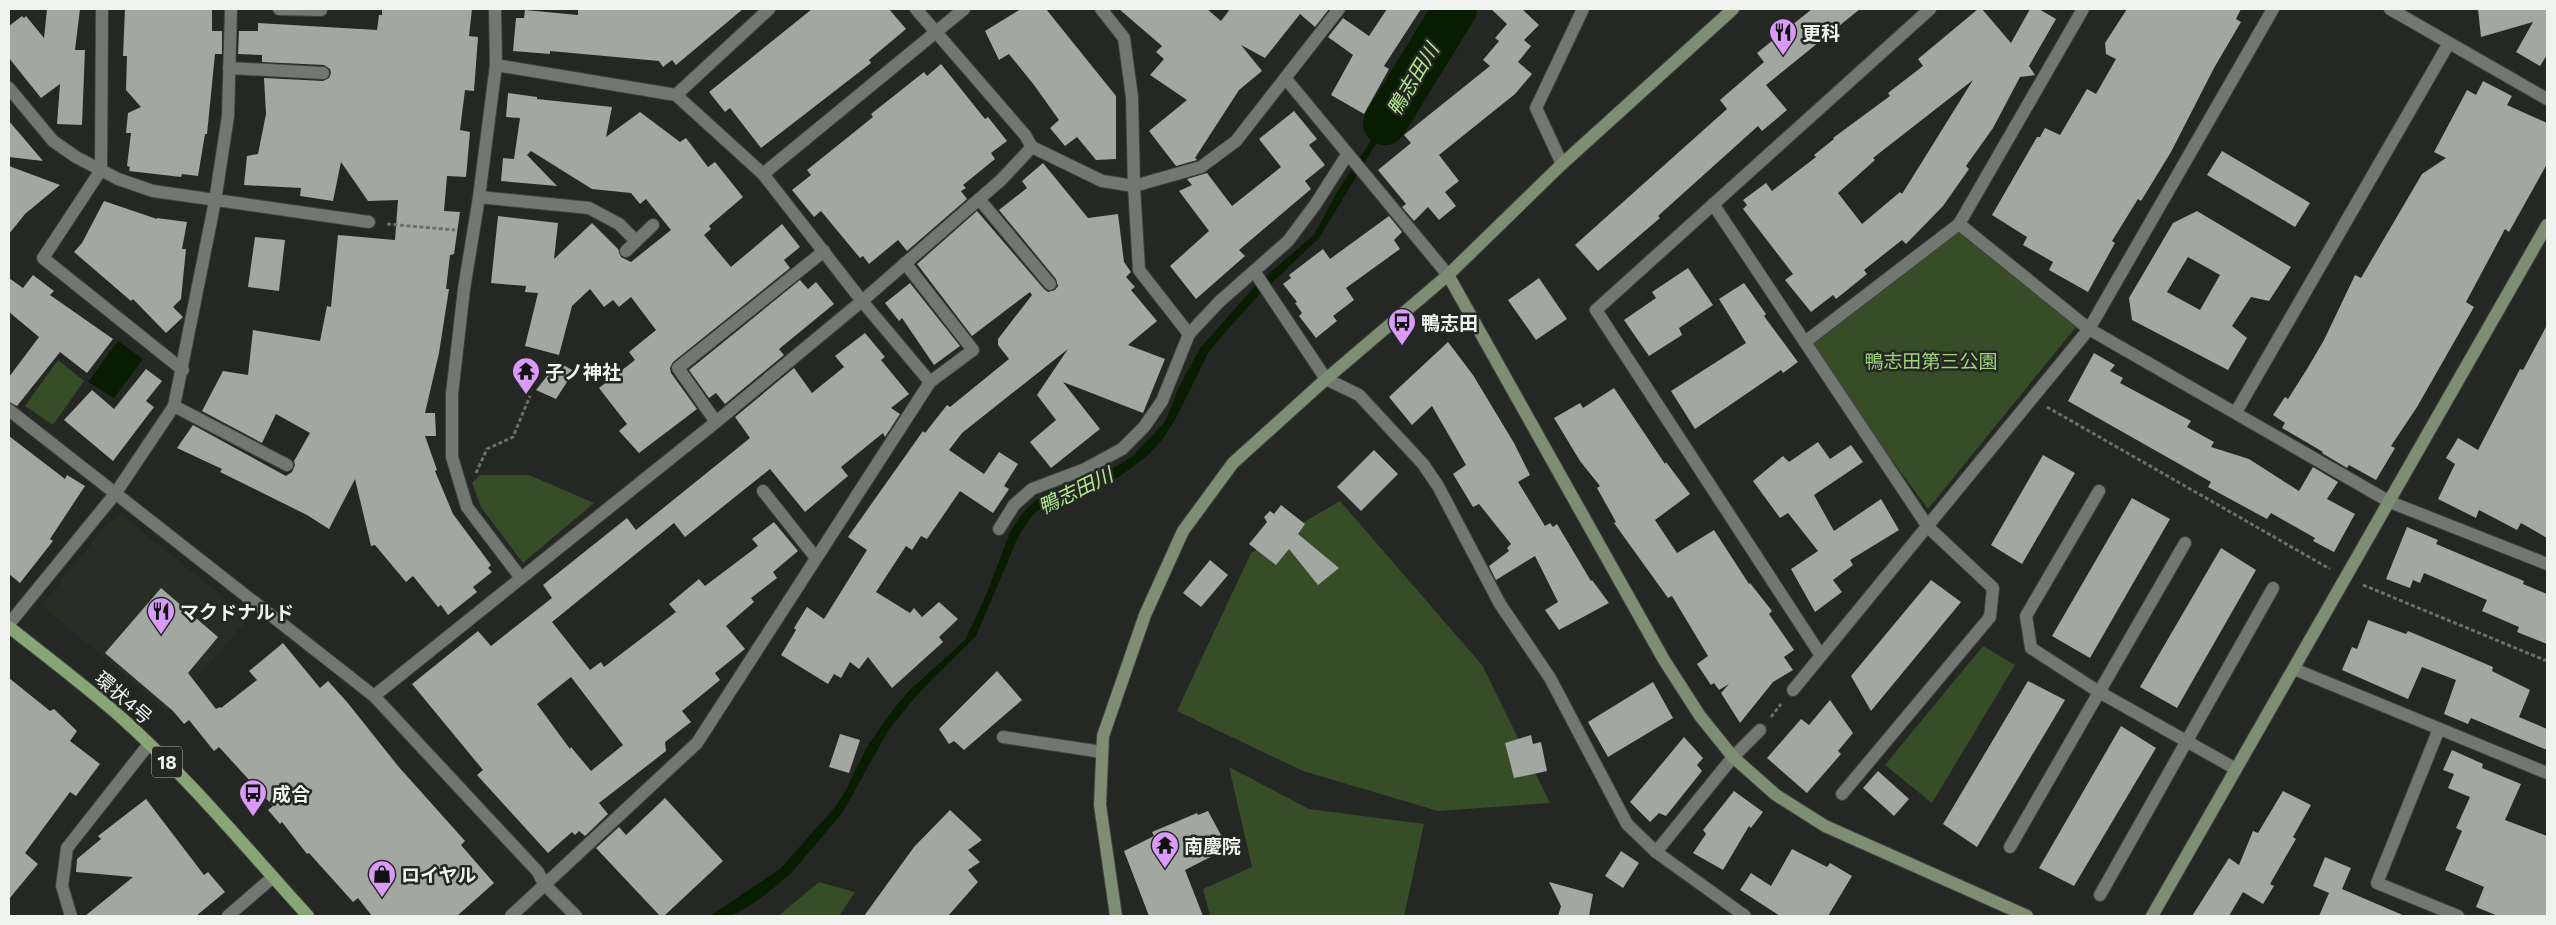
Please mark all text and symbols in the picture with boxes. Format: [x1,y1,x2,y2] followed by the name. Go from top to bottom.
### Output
[1768,17,1798,56] restaurant icon: 更科
[1802,21,1840,44] place label: 更科
[1381,37,1444,119] water label: 鴨志田川
[1387,307,1417,346] bus stop icon: 鴨志田
[1421,311,1478,334] place label: 鴨志田
[1864,349,1998,372] park label: 鴨志田第三公園
[511,356,541,395] temple icon: 子ノ神社
[545,360,621,383] place label: 子ノ神社
[1034,461,1118,518] water label: 鴨志田川
[146,596,176,635] restaurant icon: マクドナルド
[180,600,294,623] place label: マクドナルド
[91,666,157,728] street label: 環状4号
[152,746,182,778] road number: 18
[238,778,268,817] bus stop icon: 成合
[272,782,310,805] place label: 成合
[1150,830,1180,869] temple icon: 南慶院
[1184,834,1241,857] place label: 南慶院
[367,859,397,898] shop icon: ロイヤル
[401,863,476,886] place label: ロイヤル

